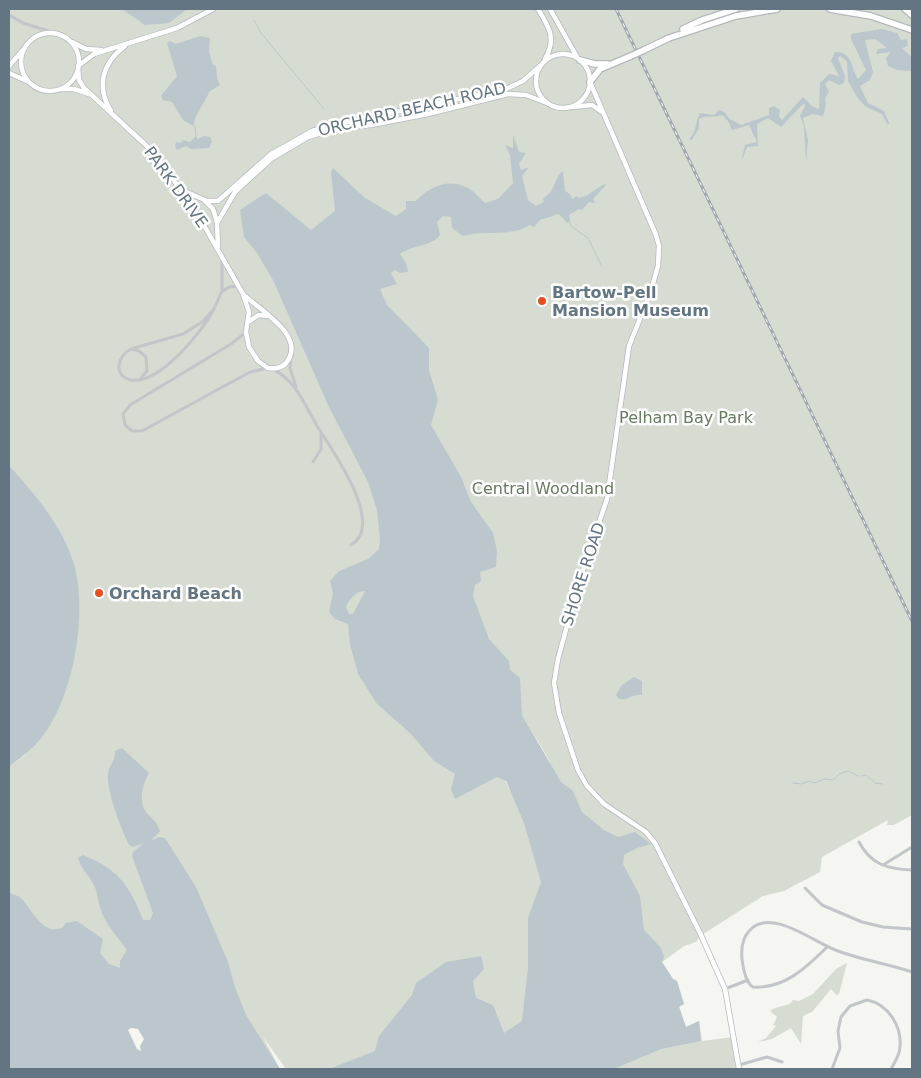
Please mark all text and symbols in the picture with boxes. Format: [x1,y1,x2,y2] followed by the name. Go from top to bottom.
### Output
[316,78,508,140] street label: ORCHARD BEACH ROAD
[140,143,212,231] street label: PARK DRIVE
[552,283,709,320] place label: Bartow-Pell Mansion Museum
[536,295,548,307] marker: Bartow-Pell Mansion Museum
[619,408,754,427] park label: Pelham Bay Park
[472,479,614,498] park label: Central Woodland
[557,520,609,628] street label: SHORE ROAD
[109,584,242,603] place label: Orchard Beach
[93,587,105,599] marker: Orchard Beach

